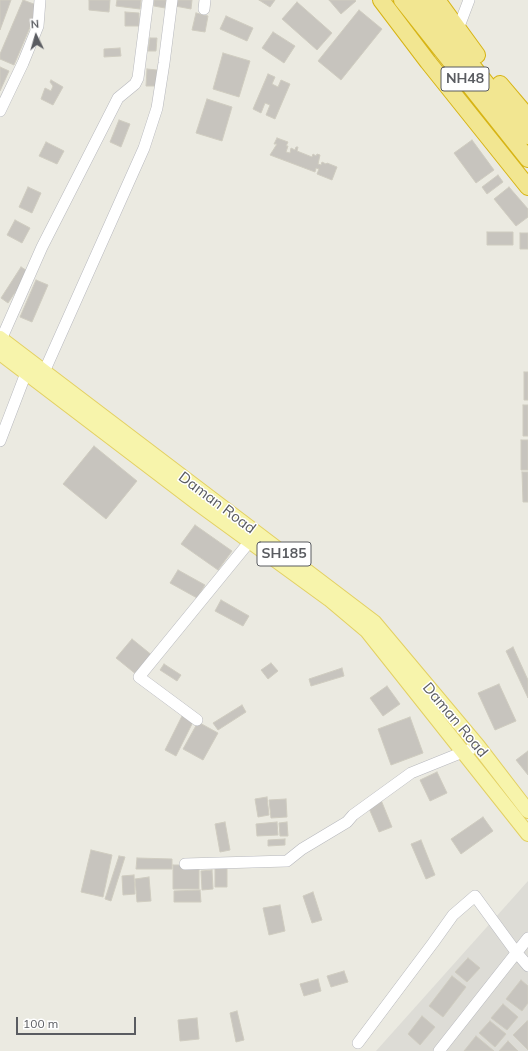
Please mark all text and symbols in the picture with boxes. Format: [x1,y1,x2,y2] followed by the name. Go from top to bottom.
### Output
[16,16,56,56] north arrow
[30,17,40,31] text: N
[441,67,489,91] road number: NH48
[175,468,259,538] street label: Daman Road
[257,542,311,566] road number: SH185
[419,679,491,761] street label: Daman Road
[18,1009,138,1035] scale bar
[23,1016,58,1031] text: 100 m

